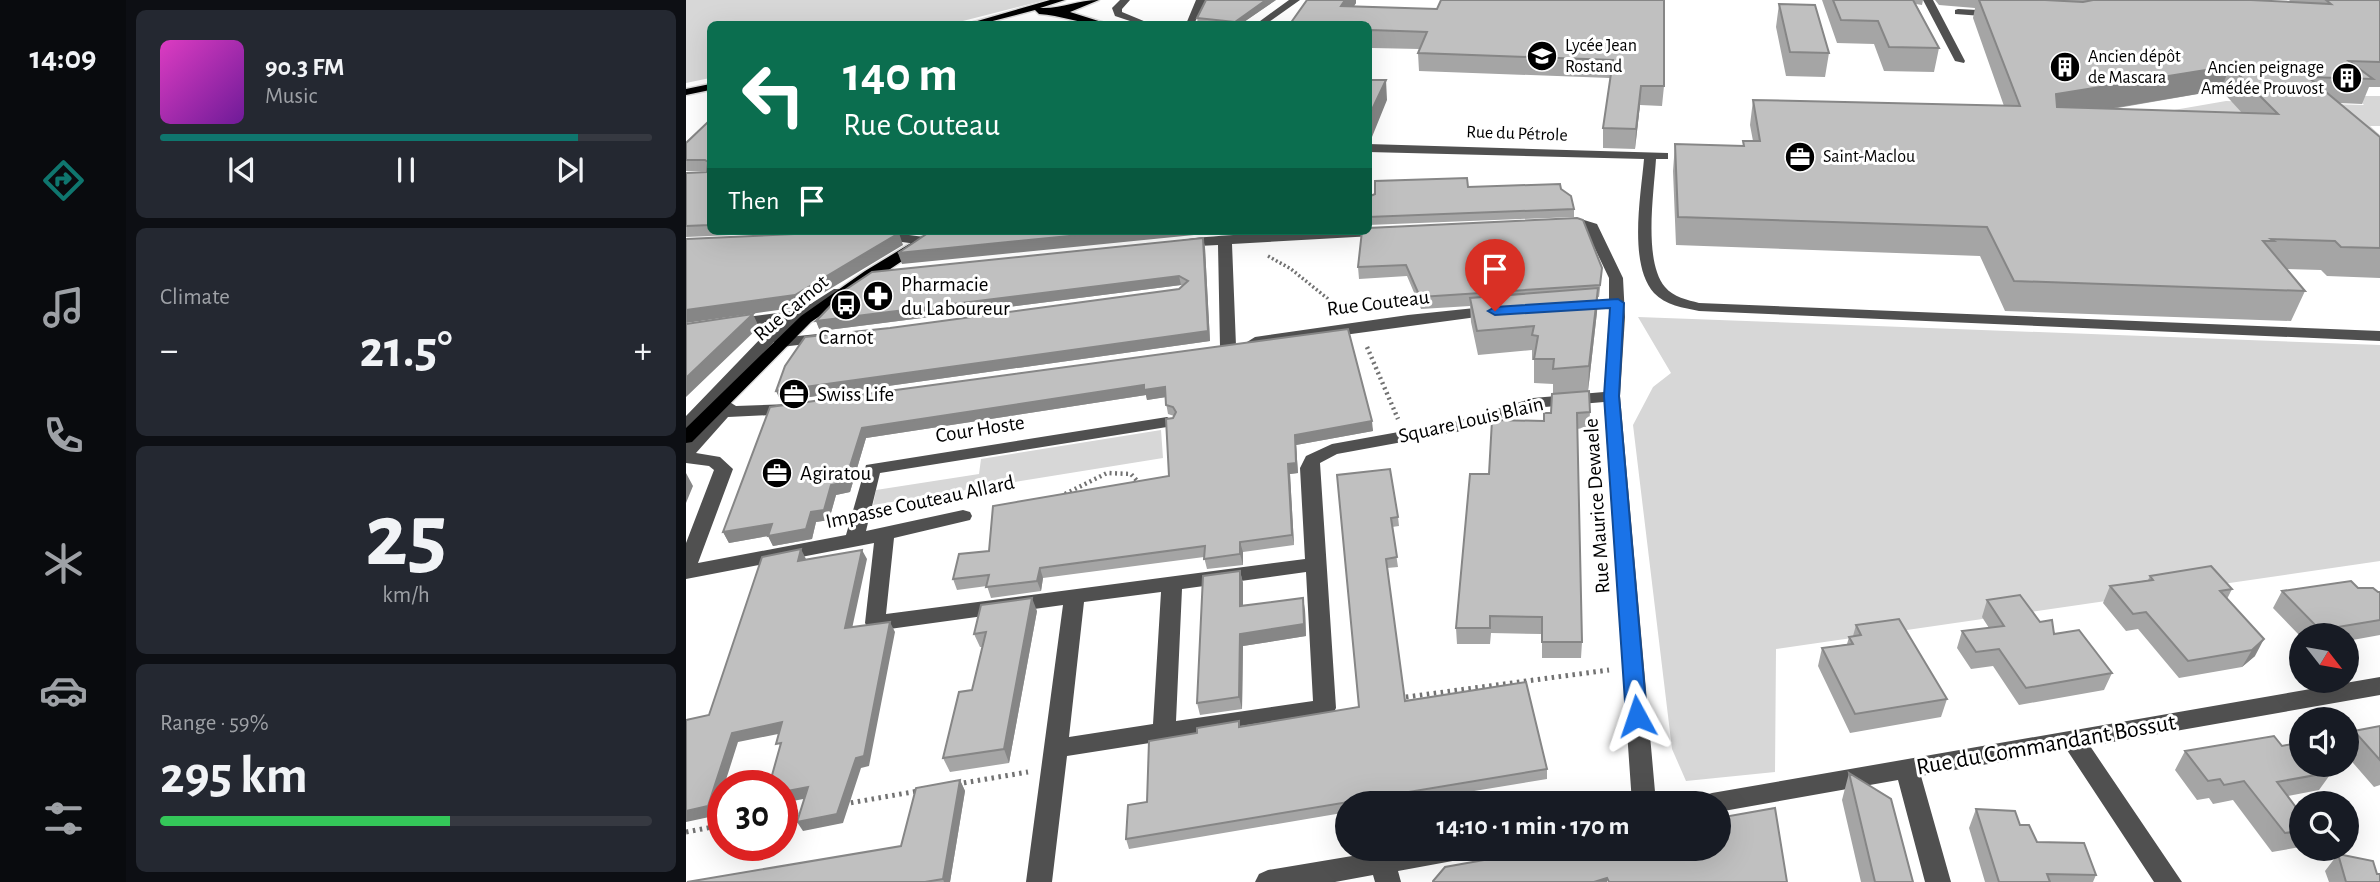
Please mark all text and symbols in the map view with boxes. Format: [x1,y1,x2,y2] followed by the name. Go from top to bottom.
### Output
[1565,37,1637,76] place label: Lycée Jean Rostand
[1525,39,1559,73] school or university icon: Lycée Jean Rostand
[29,42,97,74] text: 14:09
[2088,48,2181,87] place label: Ancien dépôt de Mascara
[728,49,819,140] icon: left
[2048,50,2082,84] building icon: Ancien dépôt de Mascara
[843,51,958,100] text: 140 m
[265,54,345,80] text: 90.3 FM
[2201,59,2324,98] place label: Ancien peignage Amédée Prouvost
[2330,61,2364,95] building icon: Ancien peignage Amédée Prouvost
[265,85,317,108] text: Music
[843,109,1000,141] text: Rue Couteau
[1466,123,1568,145] street label: Rue du Pétrole
[1783,140,1817,174] office icon: Saint-Maclou
[1823,148,1915,166] place label: Saint-Maclou
[223,151,261,189] icon: previous
[387,151,425,189] icon: pause
[551,151,589,189] icon: next
[39,156,88,205] icon: directions
[793,182,831,220] icon: arrive
[728,188,779,214] text: Then
[1465,239,1525,311] pin
[1476,250,1514,288] icon: arrive
[750,271,832,345] street label: Rue Carnot
[901,274,1010,319] place label: Pharmacie du Laboureur
[861,279,895,313] pharmacy icon: Pharmacie du Laboureur
[39,283,88,332] icon: music
[160,286,230,309] text: Climate
[1326,286,1431,320] street label: Rue Couteau
[829,288,863,322] bus stop icon: Carnot
[360,324,452,376] text: 21.5°
[818,327,874,348] place label: Carnot
[160,332,178,370] text: −
[634,332,652,370] text: +
[777,377,811,411] office icon: Swiss Life
[817,384,894,405] place label: Swiss Life
[1396,393,1546,447] street label: Square Louis Blain
[39,411,88,460] icon: phone
[934,412,1026,446] street label: Cour Hoste
[1580,417,1614,595] street label: Rue Maurice Dewaele
[760,456,794,490] office icon: Agiratou
[800,463,871,484] place label: Agiratou
[824,472,1016,532] street label: Impasse Couteau Allard
[365,491,447,582] text: 25
[39,539,88,588] icon: climate
[382,584,430,607] text: km/h
[2289,623,2359,693] north arrow
[2289,623,2359,861] map controls
[39,666,88,715] icon: car
[1600,679,1674,753] position arrow
[2289,707,2359,777] button: sound
[1914,710,2178,780] street label: Rue du Commandant Bossut
[160,712,269,735] text: Range · 59%
[160,750,308,802] text: 295 km
[707,770,798,861] speed limit sign: 30
[2289,791,2359,861] button: search
[39,794,88,843] icon: filters
[1437,813,1629,839] text: 14:10 · 1 min · 170 m

